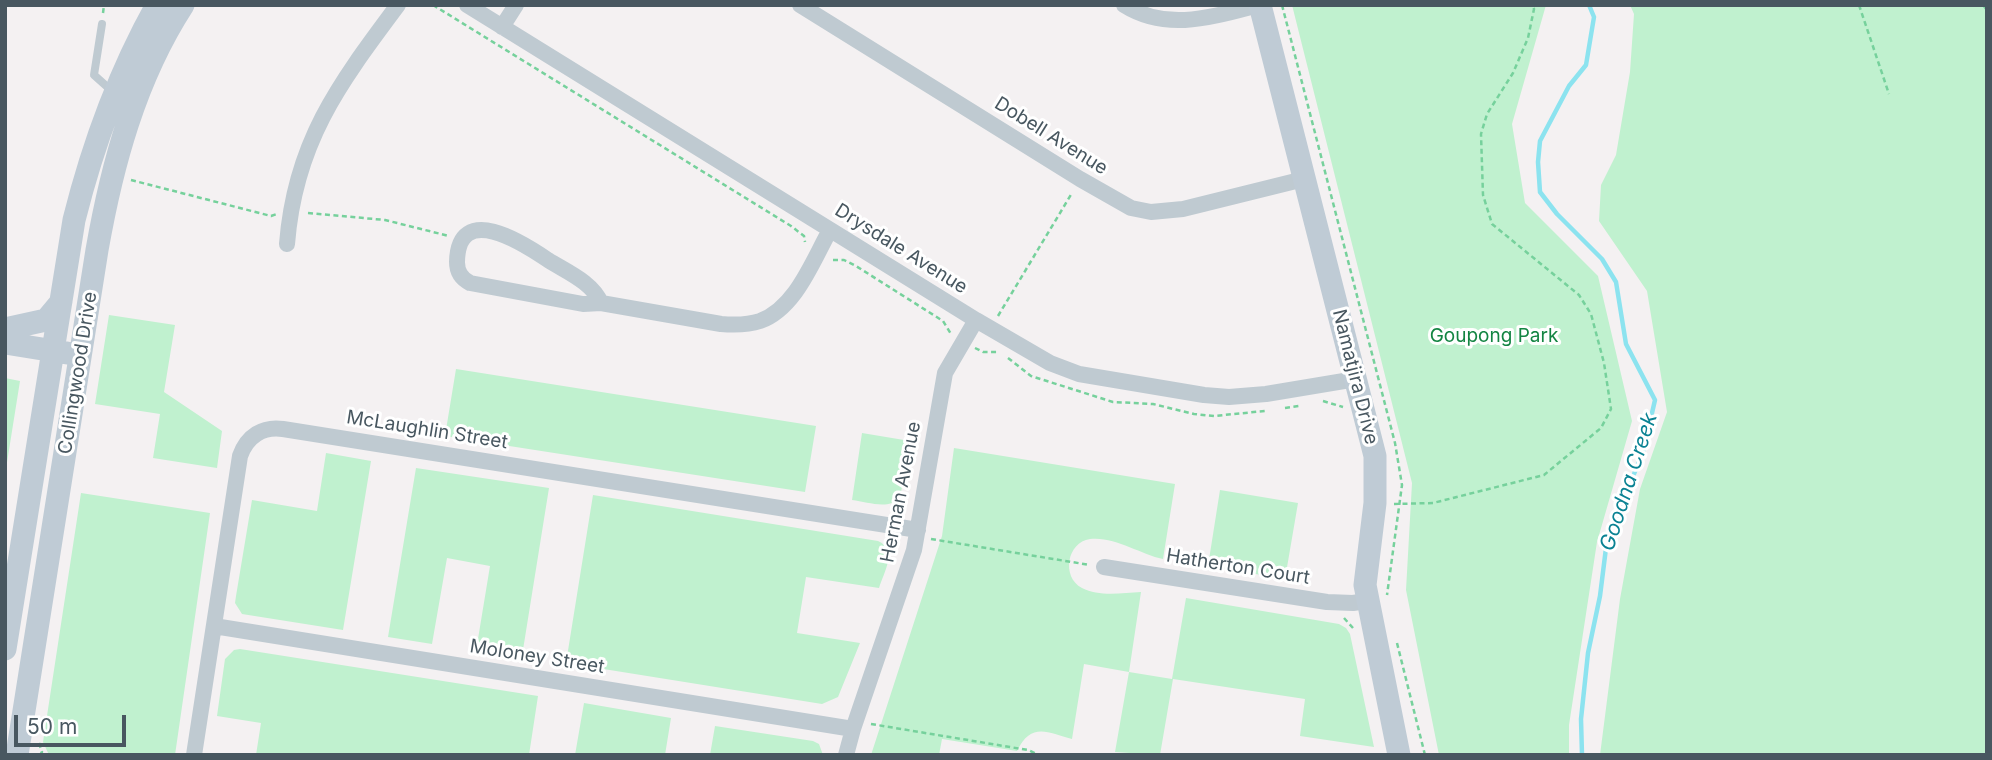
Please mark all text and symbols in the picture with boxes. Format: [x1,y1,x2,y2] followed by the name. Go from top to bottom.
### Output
[990,92,1112,180] street label: Dobell Avenue
[831,199,971,299] street label: Drysdale Avenue
[54,290,102,456] street label: Collingwood Drive
[1327,307,1383,447] street label: Namatjira Drive
[1430,325,1558,347] park label: Goupong Park
[345,406,509,454] street label: McLaughlin Street
[1595,410,1663,554] water label: Goodna Creek
[876,420,926,564] street label: Herman Avenue
[1165,544,1311,590] street label: Hatherton Court
[468,635,606,679] street label: Moloney Street
[18,700,130,744] scale bar
[27,714,77,739] text: 50 m

